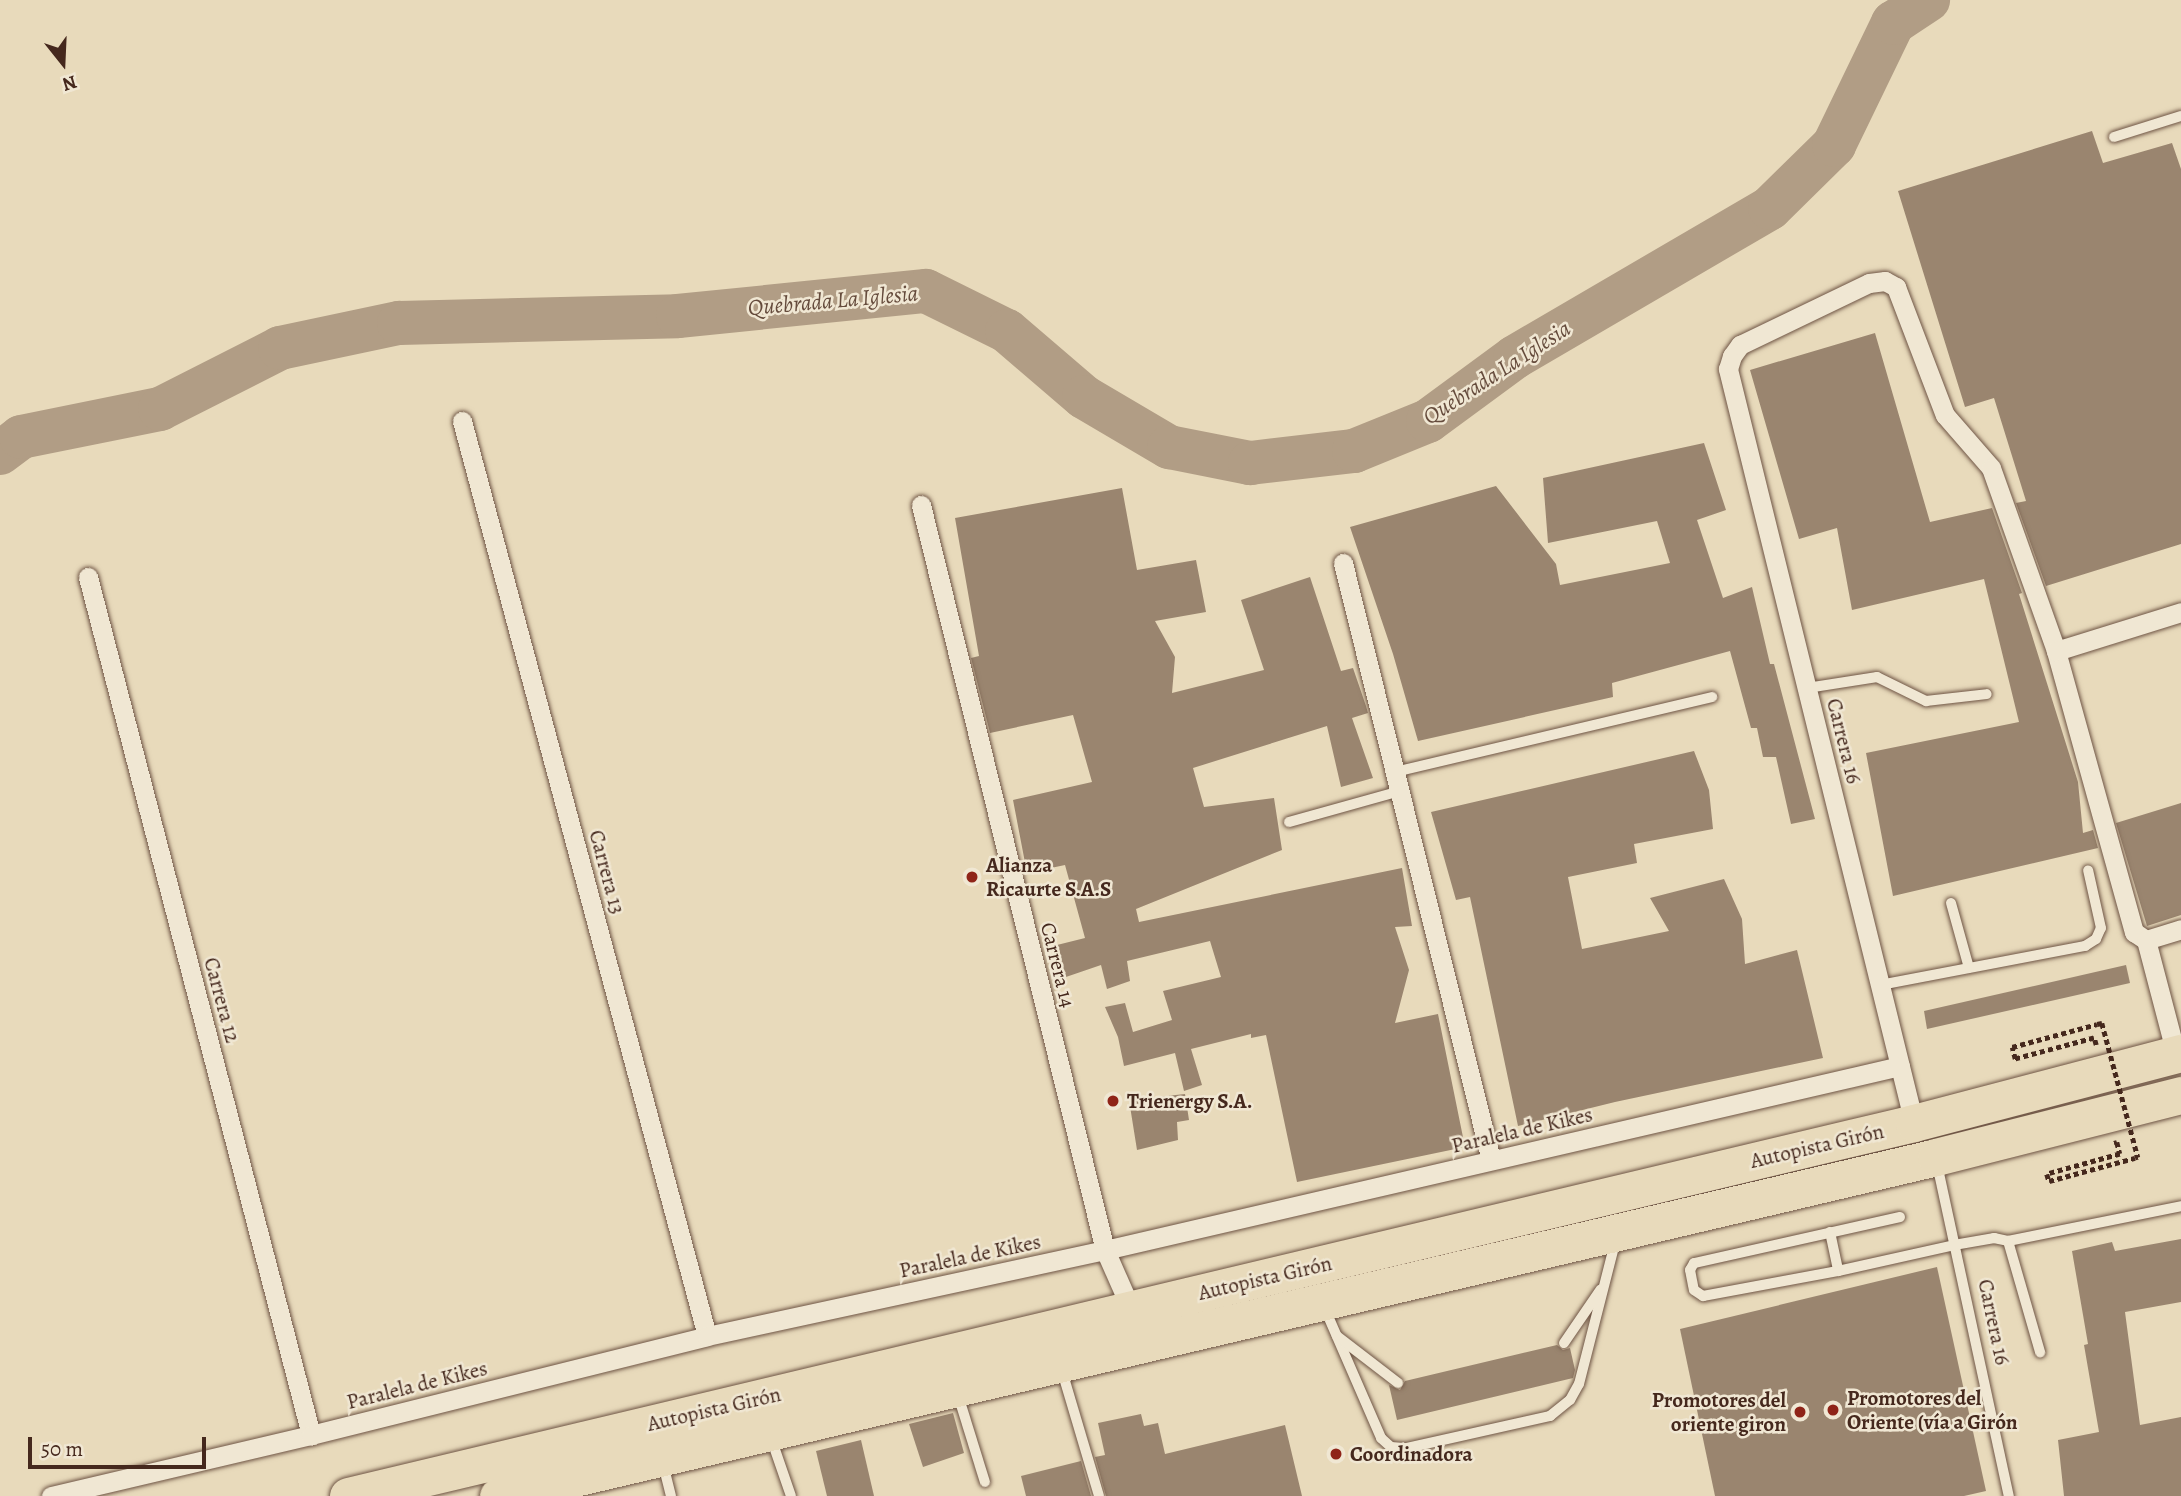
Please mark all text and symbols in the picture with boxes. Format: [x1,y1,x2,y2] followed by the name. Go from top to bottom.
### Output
[28,28,98,98] north arrow
[59,68,80,97] text: N
[747,280,919,322] water label: Quebrada La Iglesia
[1418,315,1576,431] water label: Quebrada La Iglesia
[1821,696,1867,786] street label: Carrera 16
[584,827,630,917] street label: Carrera 13
[986,852,1111,902] place label: Alianza Ricaurte S.A.S
[964,869,980,885] marker: Alianza Ricaurte S.A.S
[1035,920,1081,1010] street label: Carrera 14
[199,955,245,1045] street label: Carrera 12
[1127,1088,1253,1114] place label: Trienergy S.A.
[1105,1093,1121,1109] marker: Trienergy S.A.
[1449,1102,1595,1158] street label: Paralela de Kikes
[1748,1118,1886,1174] street label: Autopista Girón
[897,1229,1043,1283] street label: Paralela de Kikes
[1196,1250,1334,1306] street label: Autopista Girón
[1973,1277,2015,1367] street label: Carrera 16
[344,1355,490,1415] street label: Paralela de Kikes
[645,1381,783,1437] street label: Autopista Girón
[1847,1385,2018,1435] place label: Promotores del Oriente (vía a Girón
[1652,1387,1786,1437] place label: Promotores del oriente giron
[1825,1402,1841,1418] marker: Promotores del Oriente (vía a Girón
[1792,1404,1808,1420] marker: Promotores del oriente giron
[32,1422,210,1466] scale bar
[41,1435,83,1463] text: 50 m
[1350,1441,1473,1467] place label: Coordinadora
[1328,1446,1344,1462] marker: Coordinadora

